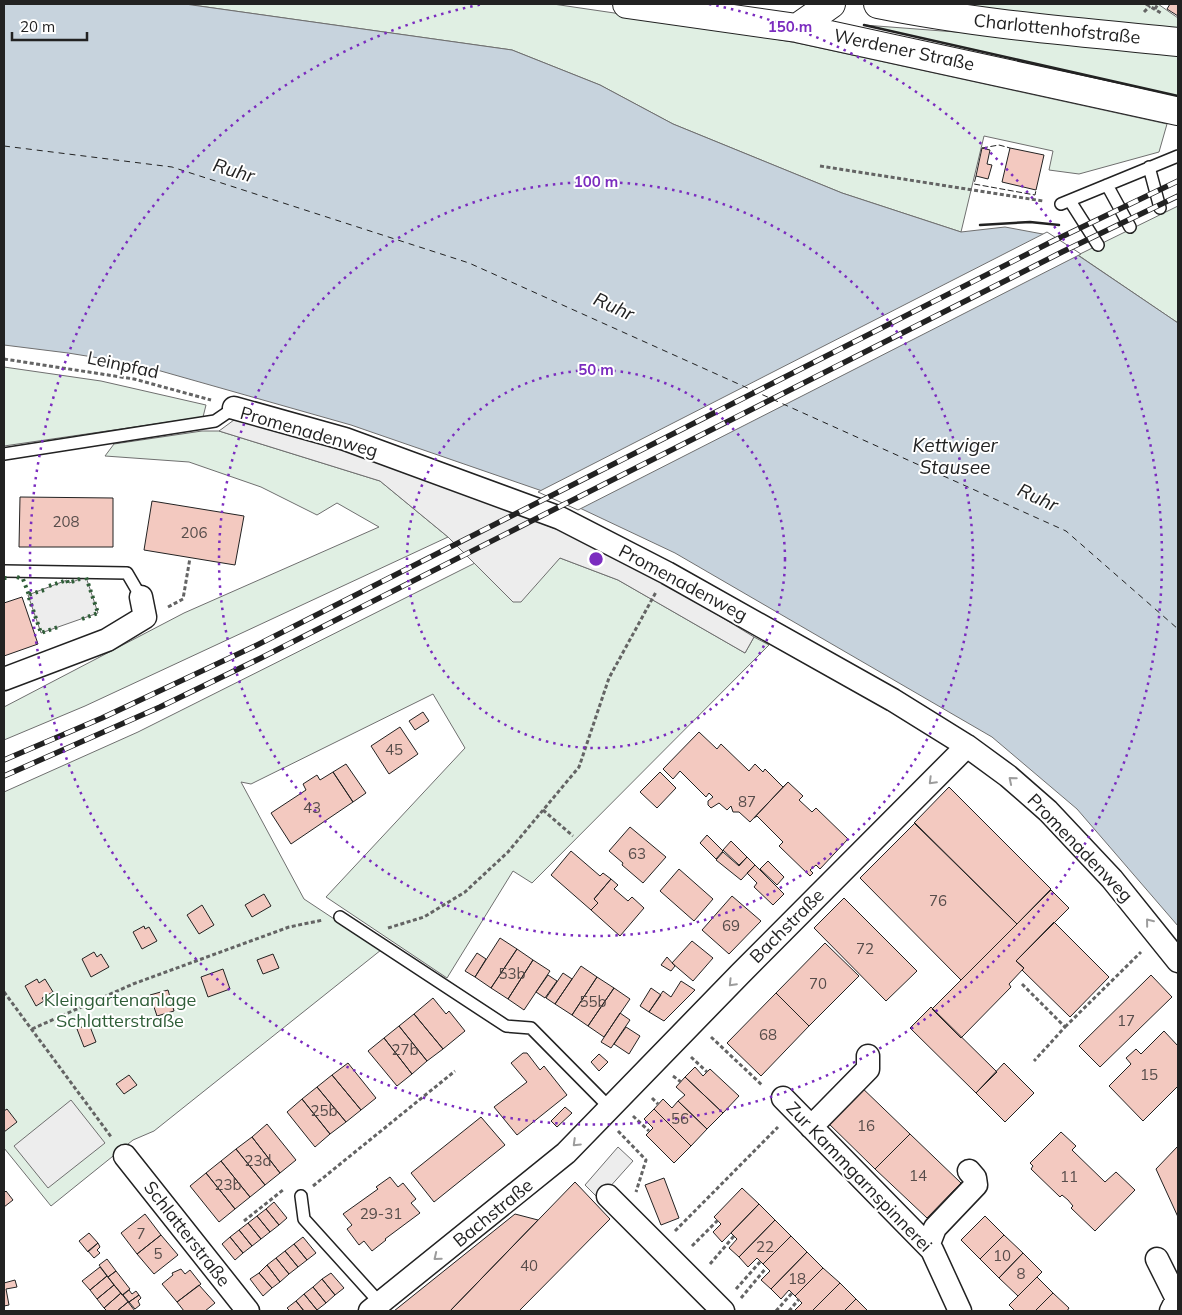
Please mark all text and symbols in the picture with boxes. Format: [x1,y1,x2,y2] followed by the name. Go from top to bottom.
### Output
[973,8,1142,49] street label: Charlottenhofstraße
[12,10,88,42] scale bar
[20,17,55,36] text: 20 m
[768,17,812,36] text: 150 m
[832,23,977,76] street label: Werdener Straße
[210,152,259,188] water label: Ruhr
[574,172,618,191] text: 100 m
[590,286,639,326] water label: Ruhr
[85,346,161,383] street label: Leinpfad
[578,360,614,379] text: 50 m
[238,401,381,462] street label: Promenadenweg
[912,433,999,479] water label: Kettwiger Stausee
[1014,477,1063,517] water label: Ruhr
[52,512,80,531] house number: 208
[180,523,208,542] house number: 206
[615,539,751,626] street label: Promenadenweg
[587,550,605,568] centre of rings
[385,740,403,759] house number: 45
[929,775,938,784] one-way arrow
[1009,777,1018,785] one-way arrow
[1023,788,1138,907] street label: Promenadenweg
[738,792,756,811] house number: 87
[303,798,321,817] house number: 43
[628,844,646,863] house number: 63
[745,884,829,968] street label: Bachstraße
[929,891,947,910] house number: 76
[722,916,740,935] house number: 69
[1146,919,1154,928] one-way arrow
[856,939,874,958] house number: 72
[498,964,526,983] house number: 53b
[809,974,827,993] house number: 70
[728,977,737,986] one-way arrow
[44,988,196,1032] park label: Kleingartenanlage Schlatterstraße
[579,992,607,1011] house number: 55b
[1117,1011,1135,1030] house number: 17
[759,1025,777,1044] house number: 68
[391,1040,419,1059] house number: 27b
[1140,1065,1158,1084] house number: 15
[782,1097,937,1257] street label: Zur Kammgarnspinnerei
[310,1101,338,1120] house number: 25b
[671,1109,689,1128] house number: 56
[857,1116,875,1135] house number: 16
[573,1138,582,1147] one-way arrow
[244,1151,272,1170] house number: 23d
[909,1166,927,1185] house number: 14
[1060,1167,1078,1186] house number: 11
[448,1173,537,1252] street label: Bachstraße
[214,1175,242,1194] house number: 23b
[139,1176,236,1291] street label: Schlatterstraße
[360,1204,402,1223] house number: 29-31
[136,1224,146,1243] house number: 7
[756,1237,774,1256] house number: 22
[153,1244,163,1263] house number: 5
[993,1246,1011,1265] house number: 10
[434,1252,443,1260] one-way arrow
[520,1256,538,1275] house number: 40
[1016,1264,1026,1283] house number: 8
[788,1269,806,1288] house number: 18

